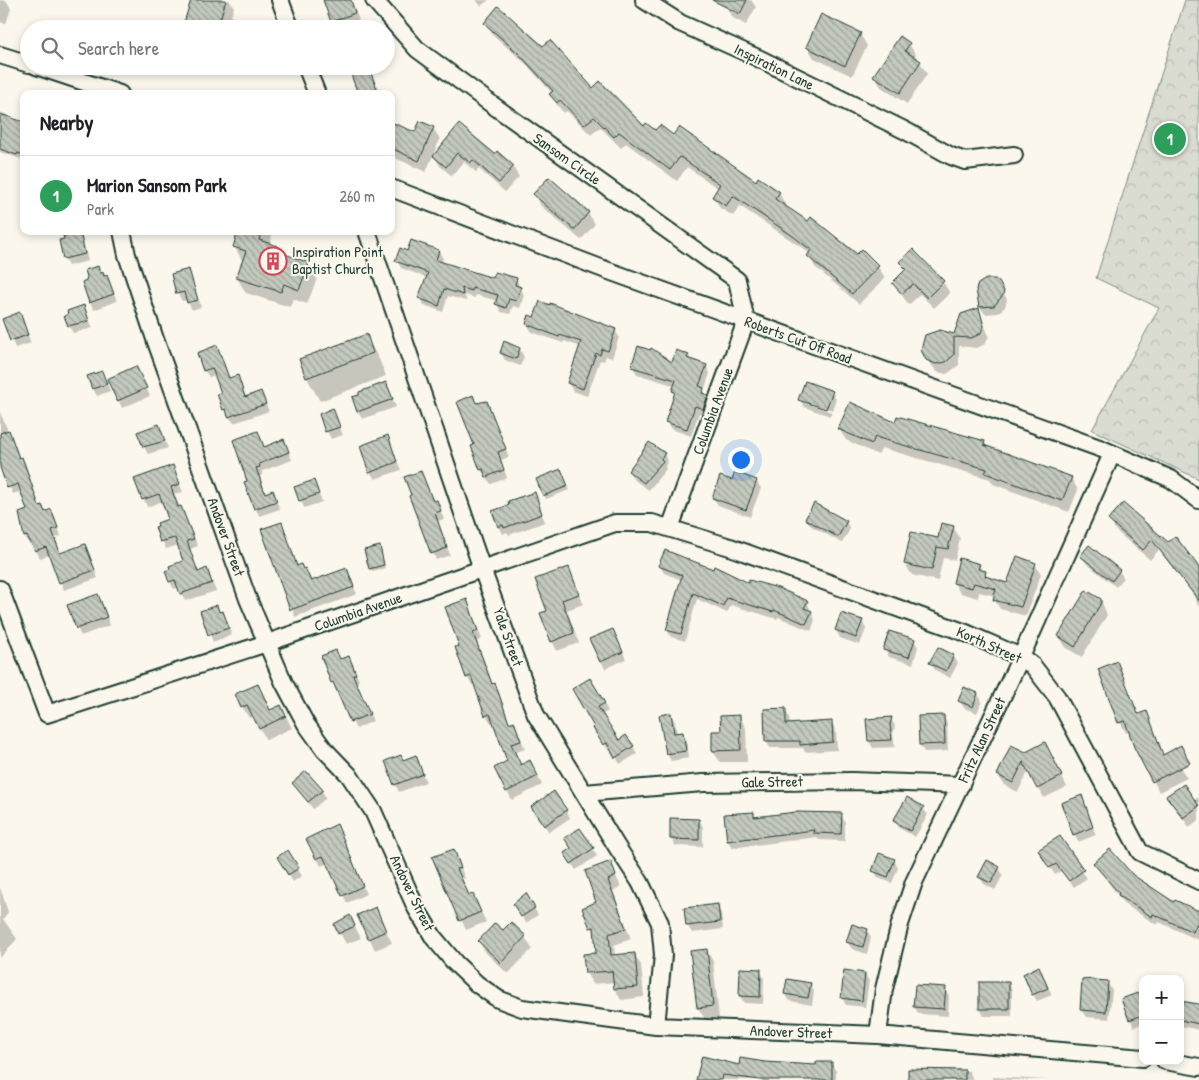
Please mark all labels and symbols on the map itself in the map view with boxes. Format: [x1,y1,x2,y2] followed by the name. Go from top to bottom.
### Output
[731,38,818,95] street label: Inspiration Lane
[1154,120,1186,158] pin: 1
[529,128,605,190] street label: Sansom Circle
[292,241,384,279] place label: Inspiration Point Baptist Church
[258,246,288,276] building icon: Inspiration Point Baptist Church
[742,310,855,369] street label: Roberts Cut Off Road
[687,364,738,457] street label: Columbia Avenue
[728,447,754,473] your location
[203,495,251,580] street label: Andover Street
[311,587,404,636] street label: Columbia Avenue
[488,605,529,670] street label: Yale Street
[953,621,1026,669] street label: Korth Street
[952,693,1011,787] street label: Fritz Alan Street
[741,770,804,793] street label: Gale Street
[385,851,440,935] street label: Andover Street
[750,1020,833,1043] street label: Andover Street

